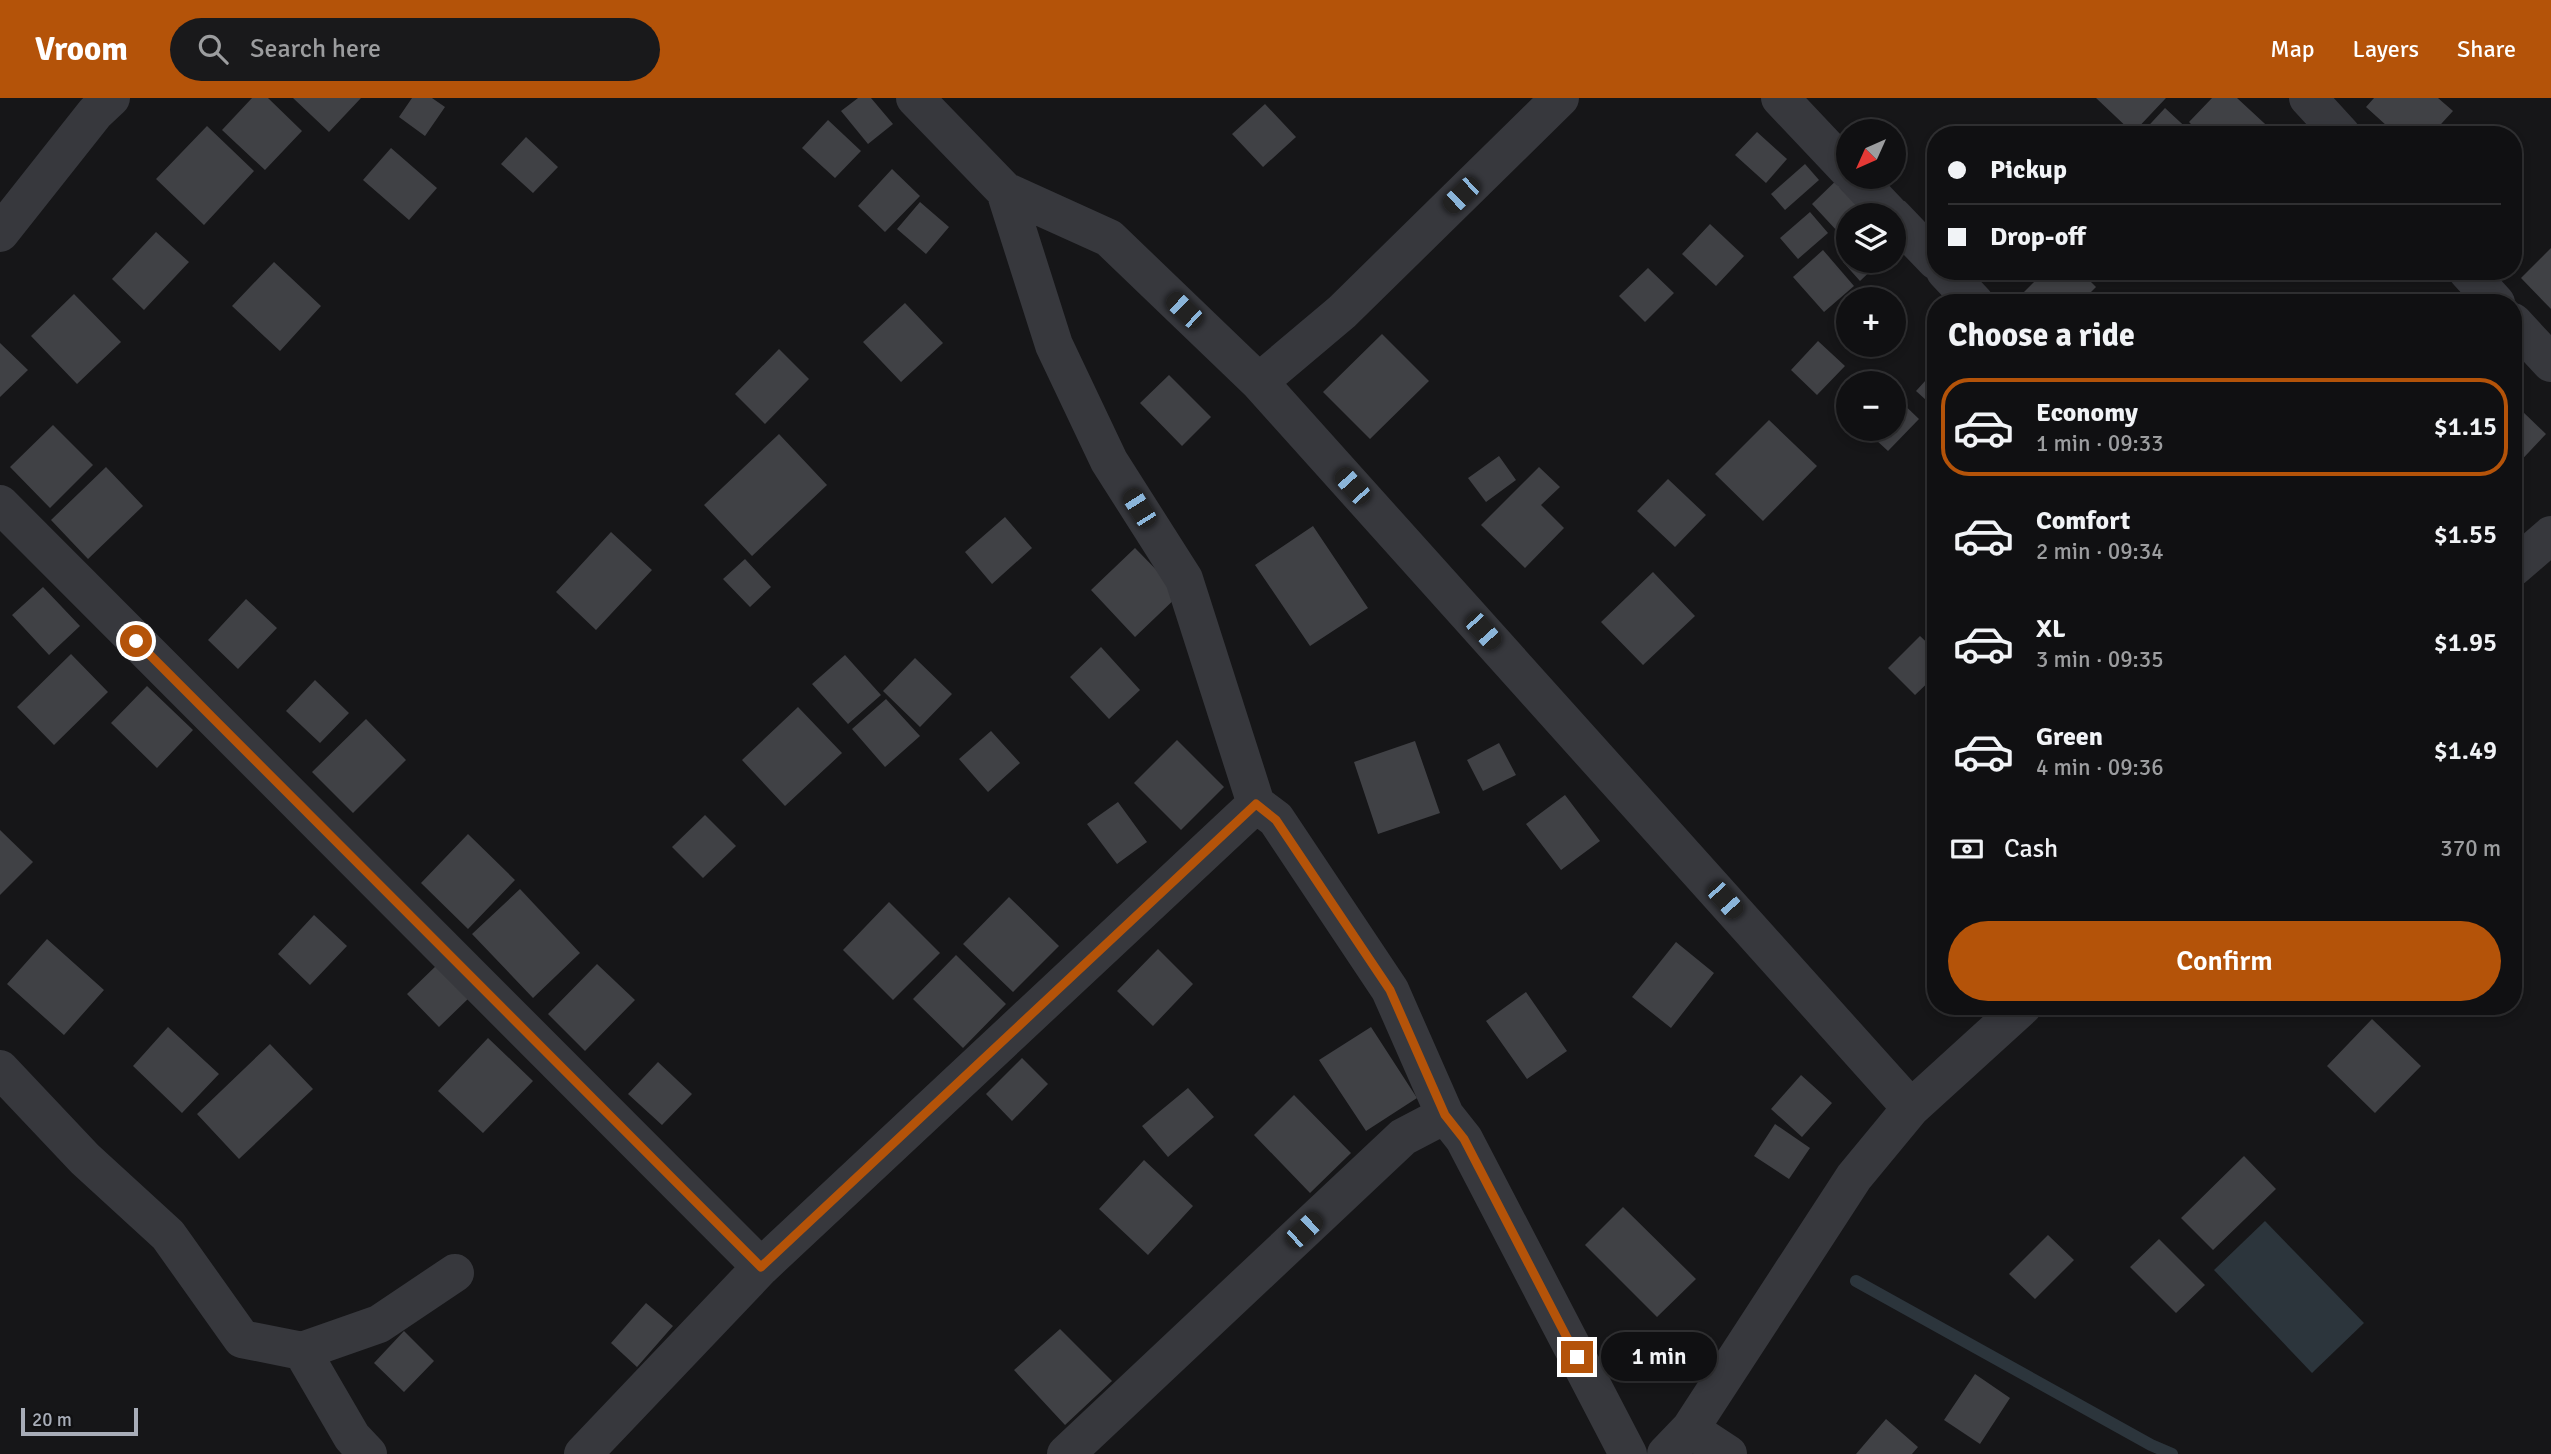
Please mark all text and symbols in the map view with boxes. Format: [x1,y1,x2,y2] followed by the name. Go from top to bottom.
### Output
[170,18,660,81] search box
[35,29,128,70] text: Vroom
[194,30,232,68] icon: search
[250,33,381,65] text: Search here
[2270,34,2315,64] text: Map
[2353,34,2419,64] text: Layers
[2457,34,2516,64] text: Share
[1836,119,1906,189] north arrow
[1836,119,1906,441] map controls
[1990,154,2067,186] text: Pickup
[1439,173,1484,217] car
[1836,203,1906,273] button: layers
[1990,221,2086,253] text: Drop-off
[1836,287,1906,357] button: +
[1162,288,1207,332] car
[1948,316,2135,355] text: Choose a ride
[1836,371,1906,441] button: −
[1952,396,2015,459] icon: car
[2036,397,2138,429] text: Economy
[2434,411,2497,443] text: $1.15
[2036,429,2164,458] text: 1 min · 09:33
[1331,463,1374,509] car
[1119,485,1160,531] car
[1952,504,2015,567] icon: car
[2036,505,2130,537] text: Comfort
[2434,519,2497,551] text: $1.55
[2036,537,2164,566] text: 2 min · 09:34
[1462,608,1505,654] car
[1952,612,2015,675] icon: car
[2036,613,2066,645] text: XL
[120,625,152,657] route start
[2434,627,2497,659] text: $1.95
[2036,645,2164,674] text: 3 min · 09:35
[1952,720,2015,783] icon: car
[2036,721,2103,753] text: Green
[2434,735,2497,767] text: $1.49
[2036,753,2164,782] text: 4 min · 09:36
[1948,830,1986,868] icon: cash
[2004,833,2058,865] text: Cash
[2440,834,2501,863] text: 370 m
[1704,877,1747,923] car
[1948,921,2501,1001] button: Confirm
[1282,1208,1327,1252] car
[1602,1332,1717,1382] callout: 1 min
[1561,1341,1593,1373] route end
[1631,1342,1687,1371] text: 1 min
[21,1405,138,1437] scale bar
[32,1408,72,1432] text: 20 m

